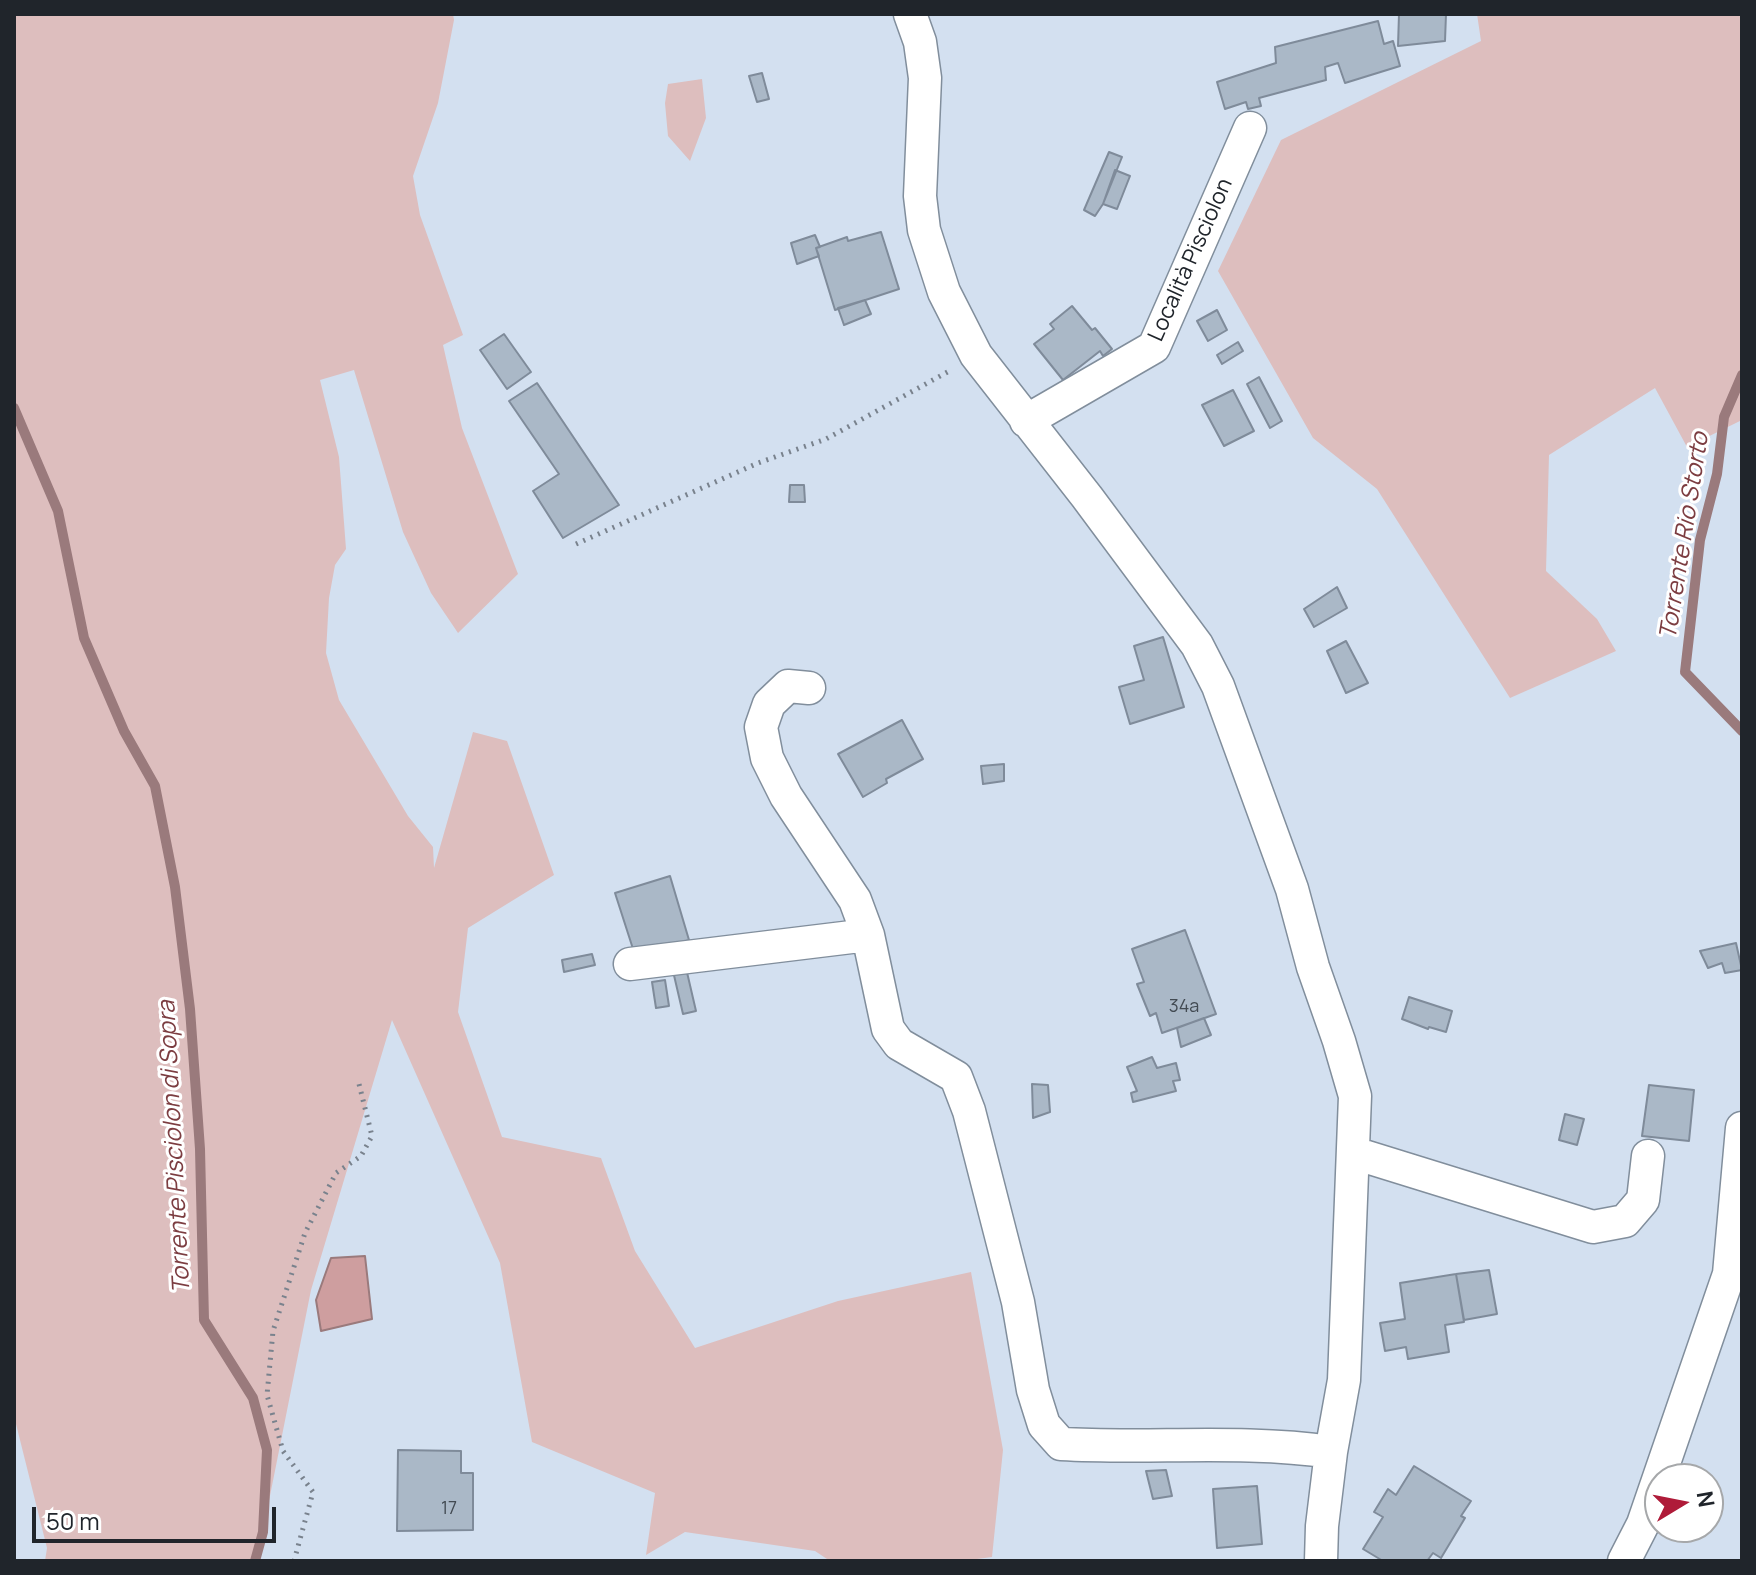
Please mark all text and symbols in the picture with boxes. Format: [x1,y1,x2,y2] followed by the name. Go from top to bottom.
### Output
[1143,174,1239,346] street label: Località Pisciolon
[1654,430,1716,642] water label: Torrente Rio Storto
[1169,996,1199,1018] house number: 34a
[153,1000,197,1294] water label: Torrente Pisciolon di Sopra
[1644,1463,1724,1543] north arrow
[1690,1489,1722,1510] text: N
[36,1491,280,1541] scale bar
[441,1498,457,1520] house number: 17
[46,1504,100,1537] text: 50 m

